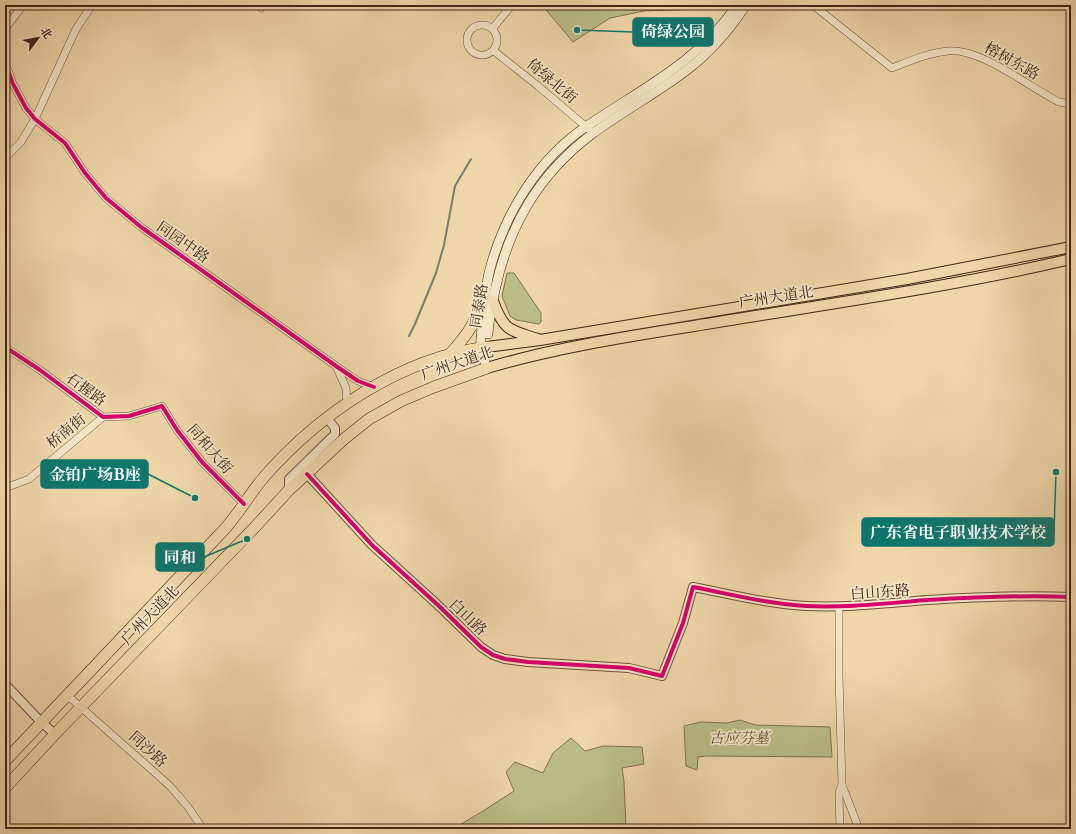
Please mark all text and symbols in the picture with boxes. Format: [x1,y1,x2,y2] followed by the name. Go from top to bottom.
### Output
[18,18,58,58] north arrow
[633,18,713,46] callout: 倚绿公园
[641,21,705,43] text: 倚绿公园
[37,24,55,42] text: 北
[981,38,1043,84] street label: 榕树东路
[523,54,581,108] street label: 倚绿北街
[153,217,213,267] street label: 同园中路
[737,281,815,313] street label: 广州大道北
[466,282,492,330] street label: 同泰路
[418,341,496,385] street label: 广州大道北
[62,368,110,410] street label: 石握路
[42,409,90,453] street label: 桥南街
[183,420,237,478] street label: 同和大街
[41,460,148,488] callout: 金铂广场B座
[49,464,141,486] text: 金铂广场B座
[862,518,1054,546] callout: 广东省电子职业技术学校
[870,522,1046,544] text: 广东省电子职业技术学校
[156,543,204,571] callout: 同和
[164,547,196,569] text: 同和
[849,580,911,604] street label: 白山东路
[117,581,183,649] street label: 广州大道北
[445,594,491,640] street label: 白山路
[125,727,171,771] street label: 同沙路
[709,728,772,748] park label: 古应芬墓

